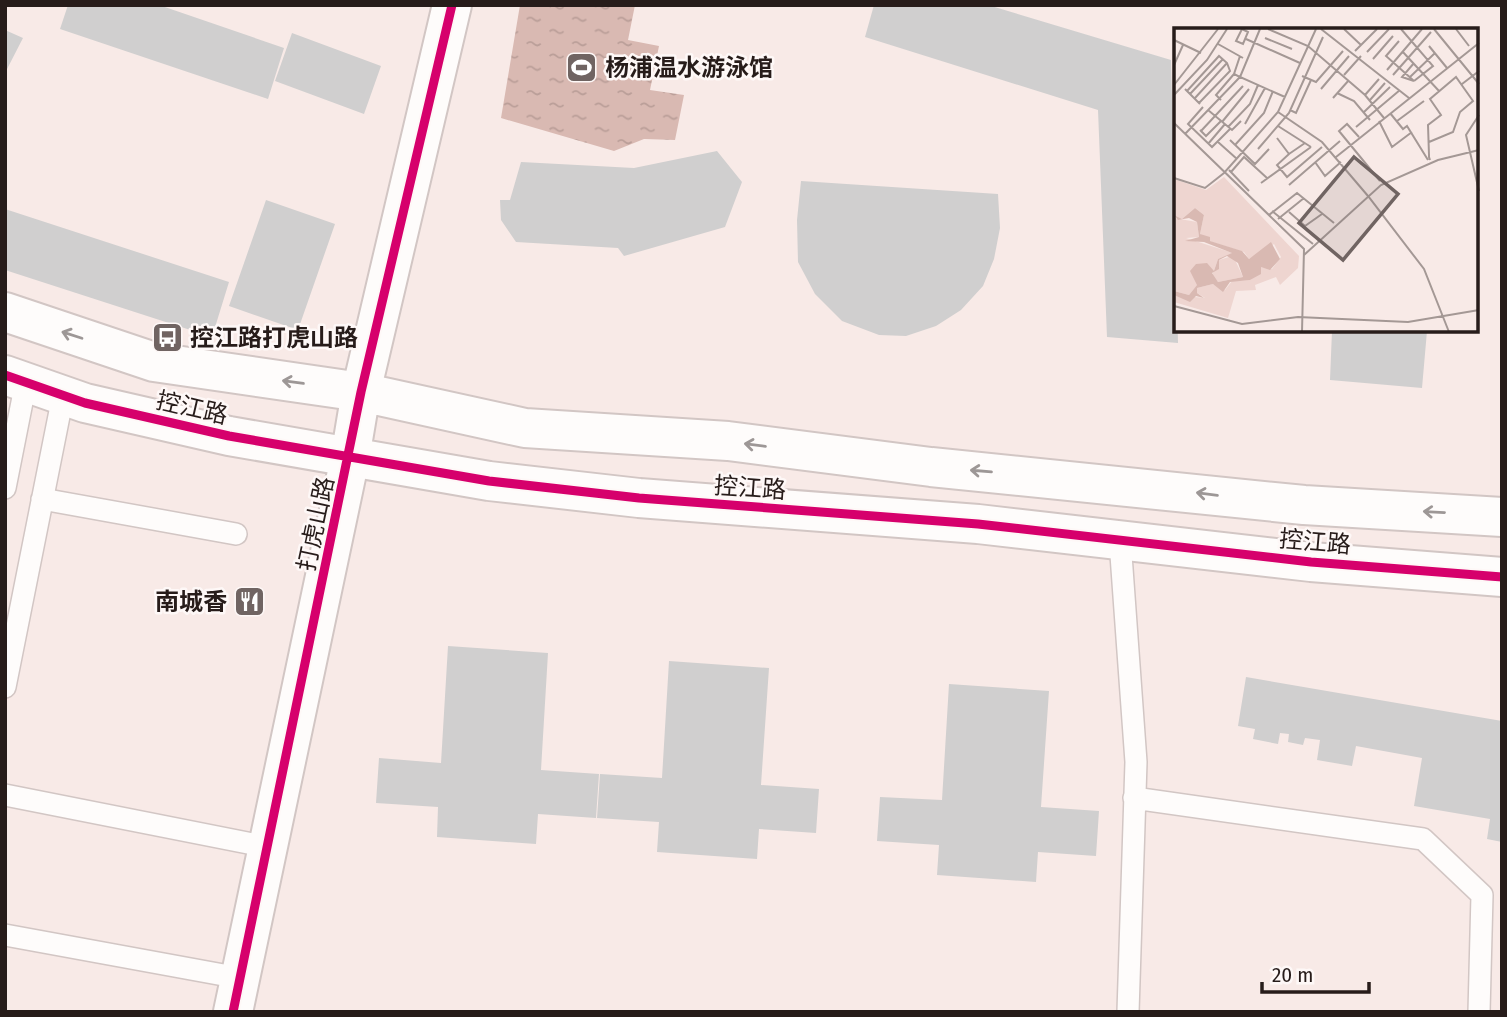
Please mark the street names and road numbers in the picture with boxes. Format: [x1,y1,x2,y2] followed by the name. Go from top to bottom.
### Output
[154,386,230,430] street label: 控江路
[713,472,787,504] street label: 控江路
[292,474,340,574] street label: 打虎山路
[1278,525,1352,559] street label: 控江路

